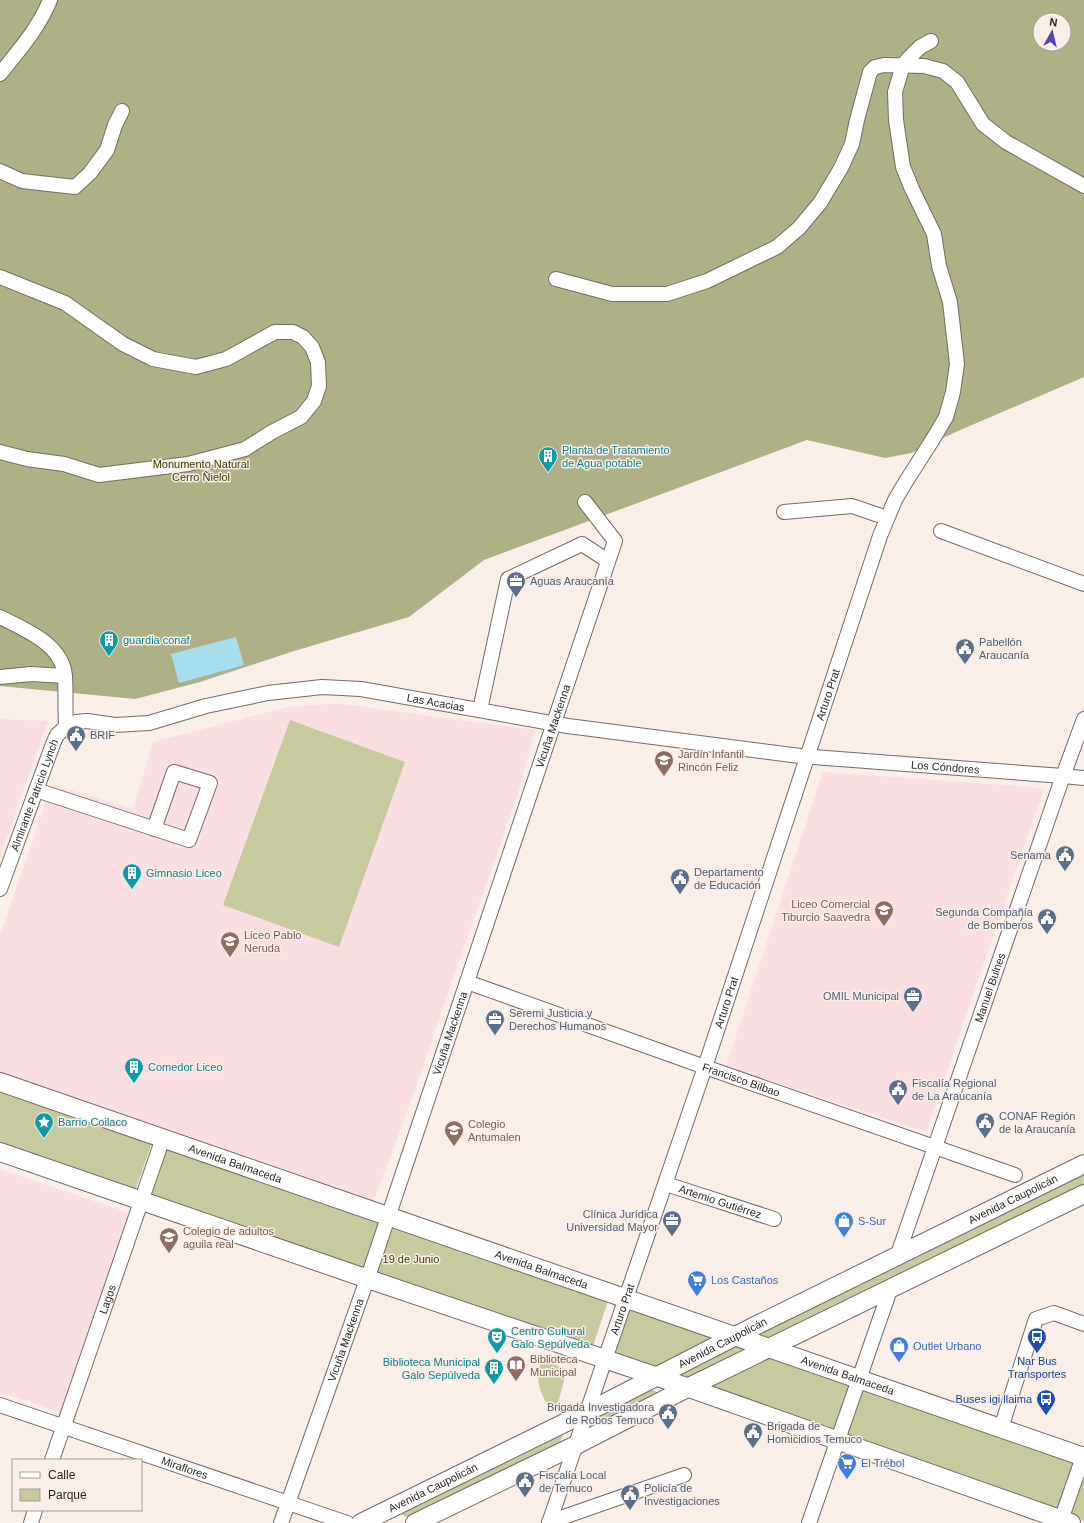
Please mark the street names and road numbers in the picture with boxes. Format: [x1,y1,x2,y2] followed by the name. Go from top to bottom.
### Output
[814,667,842,722] street label: Arturo Prat
[533,682,573,769] street label: Vicuña Mackenna
[406,691,466,714] street label: Las Acacias
[8,737,60,853] street label: Almirante Patricio Lynch
[911,758,980,776] street label: Los Cóndores
[972,951,1008,1024] street label: Manuel Bulnes
[712,975,740,1030] street label: Arturo Prat
[430,989,470,1077] street label: Vicuña Mackenna
[701,1061,782,1099] street label: Francisco Bilbao
[187,1142,284,1185] street label: Avenida Balmaceda
[966,1172,1059,1226] street label: Avenida Caupolicán
[677,1183,763,1221] street label: Artemio Gutiérrez
[493,1248,590,1291] street label: Avenida Balmaceda
[608,1282,636,1336] street label: Arturo Prat
[97,1283,118,1315] street label: Lagos
[325,1296,366,1383] street label: Vicuña Mackenna
[676,1315,769,1370] street label: Avenida Caupolicán
[800,1354,897,1397] street label: Avenida Balmaceda
[160,1454,210,1481] street label: Miraflores
[386,1461,479,1515] street label: Avenida Caupolicán

